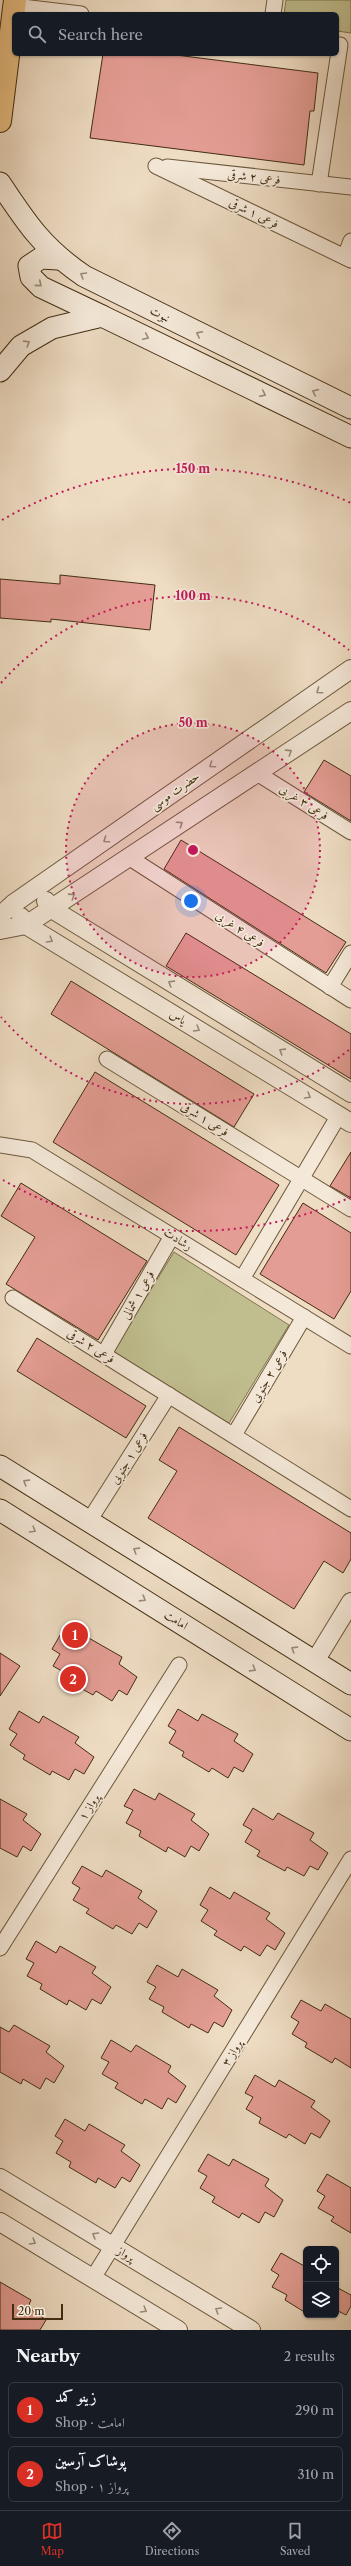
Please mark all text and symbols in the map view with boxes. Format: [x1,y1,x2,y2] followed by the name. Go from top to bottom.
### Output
[12,12,339,56] search box
[26,23,48,45] icon: search
[58,25,143,44] text: Search here
[227,166,281,188] street label: فرعی ۲ شرقی
[227,194,281,232] street label: فرعی ۱ شرقی
[80,273,87,280] one-way arrow
[34,280,41,287] one-way arrow
[147,302,173,326] street label: نبوت
[196,331,203,339] one-way arrow
[142,332,150,340] one-way arrow
[23,341,30,348] one-way arrow
[259,389,266,397] one-way arrow
[312,389,320,397] one-way arrow
[176,461,210,476] text: 150 m
[175,588,211,603] text: 100 m
[316,686,323,694] one-way arrow
[178,715,208,730] text: 50 m
[284,750,291,757] one-way arrow
[210,760,217,767] one-way arrow
[147,768,203,815] street label: حضرت موسی
[276,781,332,824] street label: فرعی ۳ غربی
[176,822,183,829] one-way arrow
[103,835,110,842] one-way arrow
[186,843,200,857] centre of rings
[181,891,201,911] your location
[68,893,75,901] one-way arrow
[212,907,268,952] street label: فرعی ۴ غربی
[46,935,53,943] one-way arrow
[168,980,175,988] one-way arrow
[167,1006,190,1029] street label: یاس
[193,1024,200,1032] one-way arrow
[279,1048,286,1056] one-way arrow
[304,1092,311,1099] one-way arrow
[178,1098,232,1140] street label: فرعی ۱ شرقی
[161,1224,196,1253] street label: رشادت
[118,1268,158,1322] street label: فرعی ۱ شمالی
[64,1325,118,1367] street label: فرعی ۲ شرقی
[247,1347,292,1406] street label: فرعی ۲ جنوبی
[107,1429,152,1488] street label: فرعی ۱ جنوبی
[23,1479,30,1486] one-way arrow
[29,1525,36,1533] one-way arrow
[133,1548,140,1555] one-way arrow
[139,1595,146,1602] one-way arrow
[162,1607,191,1633] street label: امامت
[62,1620,88,1650] pin: 1
[291,1646,298,1653] one-way arrow
[60,1664,86,1694] pin: 2
[249,1664,256,1672] one-way arrow
[75,1789,104,1823] street label: پرواز ۱
[218,2035,247,2069] street label: پرواز ۳
[92,2233,99,2240] one-way arrow
[29,2237,36,2244] one-way arrow
[113,2242,139,2266] street label: پرواز
[303,2246,339,2318] map controls
[303,2246,339,2282] button: locate
[303,2282,339,2318] button: layers
[12,2302,63,2321] scale bar
[18,2304,44,2318] text: 20 m
[140,2305,147,2312] one-way arrow
[215,2307,222,2314] one-way arrow
[16,2346,80,2366] text: Nearby
[284,2348,335,2364] text: 2 results
[55,2387,97,2406] text: زینو کمد
[27,2402,33,2418] text: 1
[295,2402,334,2418] text: 290 m
[55,2414,125,2430] text: Shop · امامت
[55,2451,126,2470] text: پوشاک آرسین
[26,2466,34,2482] text: 2
[298,2466,334,2482] text: 310 m
[55,2478,128,2494] text: Shop · پرواز ۱
[40,2520,64,2558] tab: Map
[145,2520,199,2558] tab: Directions
[280,2520,311,2558] tab: Saved

